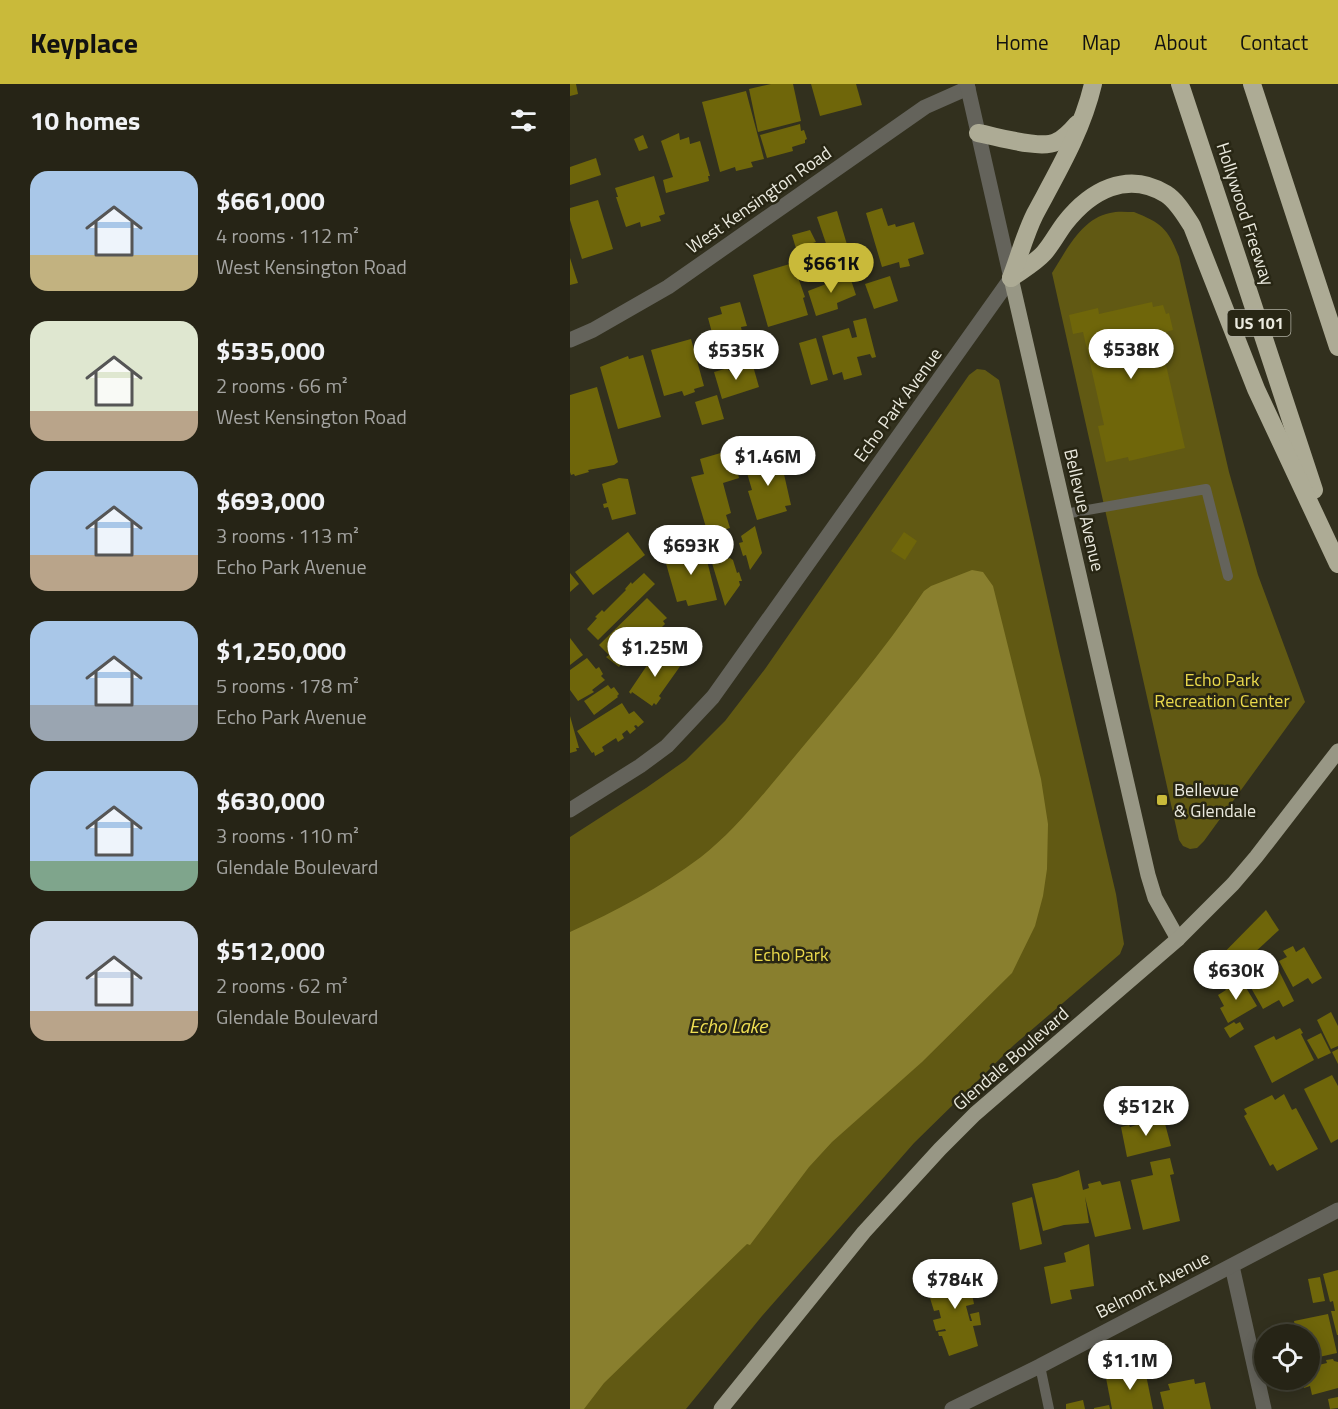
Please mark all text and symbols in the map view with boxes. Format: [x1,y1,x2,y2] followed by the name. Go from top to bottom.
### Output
[30,21,138,64] text: Keyplace
[995,26,1049,58] text: Home
[1082,26,1121,58] text: Map
[1154,26,1207,58] text: About
[1240,26,1308,58] text: Contact
[30,101,140,140] text: 10 homes
[507,104,540,137] icon: filters
[681,139,837,260] street label: West Kensington Road
[1210,139,1281,289] street label: Hollywood Freeway
[216,181,325,220] text: $661,000
[78,195,150,267] icon: home
[216,220,359,251] text: 4 rooms · 112 m²
[789,243,873,294] pin: $661K
[803,247,859,278] text: $661K
[216,251,407,282] text: West Kensington Road
[1228,310,1290,336] road number: US 101
[1089,329,1173,380] pin: $538K
[694,330,778,381] pin: $535K
[216,331,325,370] text: $535,000
[1103,333,1159,364] text: $538K
[708,334,764,365] text: $535K
[847,342,948,467] street label: Echo Park Avenue
[78,345,150,417] icon: home
[216,370,348,401] text: 2 rooms · 66 m²
[216,401,407,432] text: West Kensington Road
[719,436,817,487] pin: $1.46M
[734,440,802,471] text: $1.46M
[1057,446,1112,574] street label: Bellevue Avenue
[216,481,325,520] text: $693,000
[78,495,150,567] icon: home
[216,520,359,551] text: 3 rooms · 113 m²
[649,525,733,576] pin: $693K
[663,529,719,560] text: $693K
[216,551,367,582] text: Echo Park Avenue
[606,627,704,678] pin: $1.25M
[216,631,346,670] text: $1,250,000
[621,631,689,662] text: $1.25M
[78,645,150,717] icon: home
[1154,666,1290,714] park label: Echo Park Recreation Center
[216,670,359,701] text: 5 rooms · 178 m²
[216,701,367,732] text: Echo Park Avenue
[1174,776,1256,824] place label: Bellevue & Glendale
[216,781,325,820] text: $630,000
[1155,793,1169,807] marker: Bellevue & Glendale
[78,795,150,867] icon: home
[216,820,359,851] text: 3 rooms · 110 m²
[216,851,378,882] text: Glendale Boulevard
[216,931,325,970] text: $512,000
[753,941,829,968] park label: Echo Park
[78,945,150,1017] icon: home
[1194,950,1278,1001] pin: $630K
[1208,954,1264,985] text: $630K
[216,970,348,1001] text: 2 rooms · 62 m²
[216,1001,378,1032] text: Glendale Boulevard
[947,1001,1075,1117] street label: Glendale Boulevard
[689,1010,769,1041] water label: Echo Lake
[1104,1086,1188,1137] pin: $512K
[1118,1090,1174,1121] text: $512K
[1091,1244,1215,1325] street label: Belmont Avenue
[913,1259,997,1310] pin: $784K
[927,1263,983,1294] text: $784K
[1254,1324,1320,1390] map controls
[1254,1324,1320,1390] button: locate
[1088,1340,1172,1391] pin: $1.1M
[1102,1344,1158,1375] text: $1.1M

